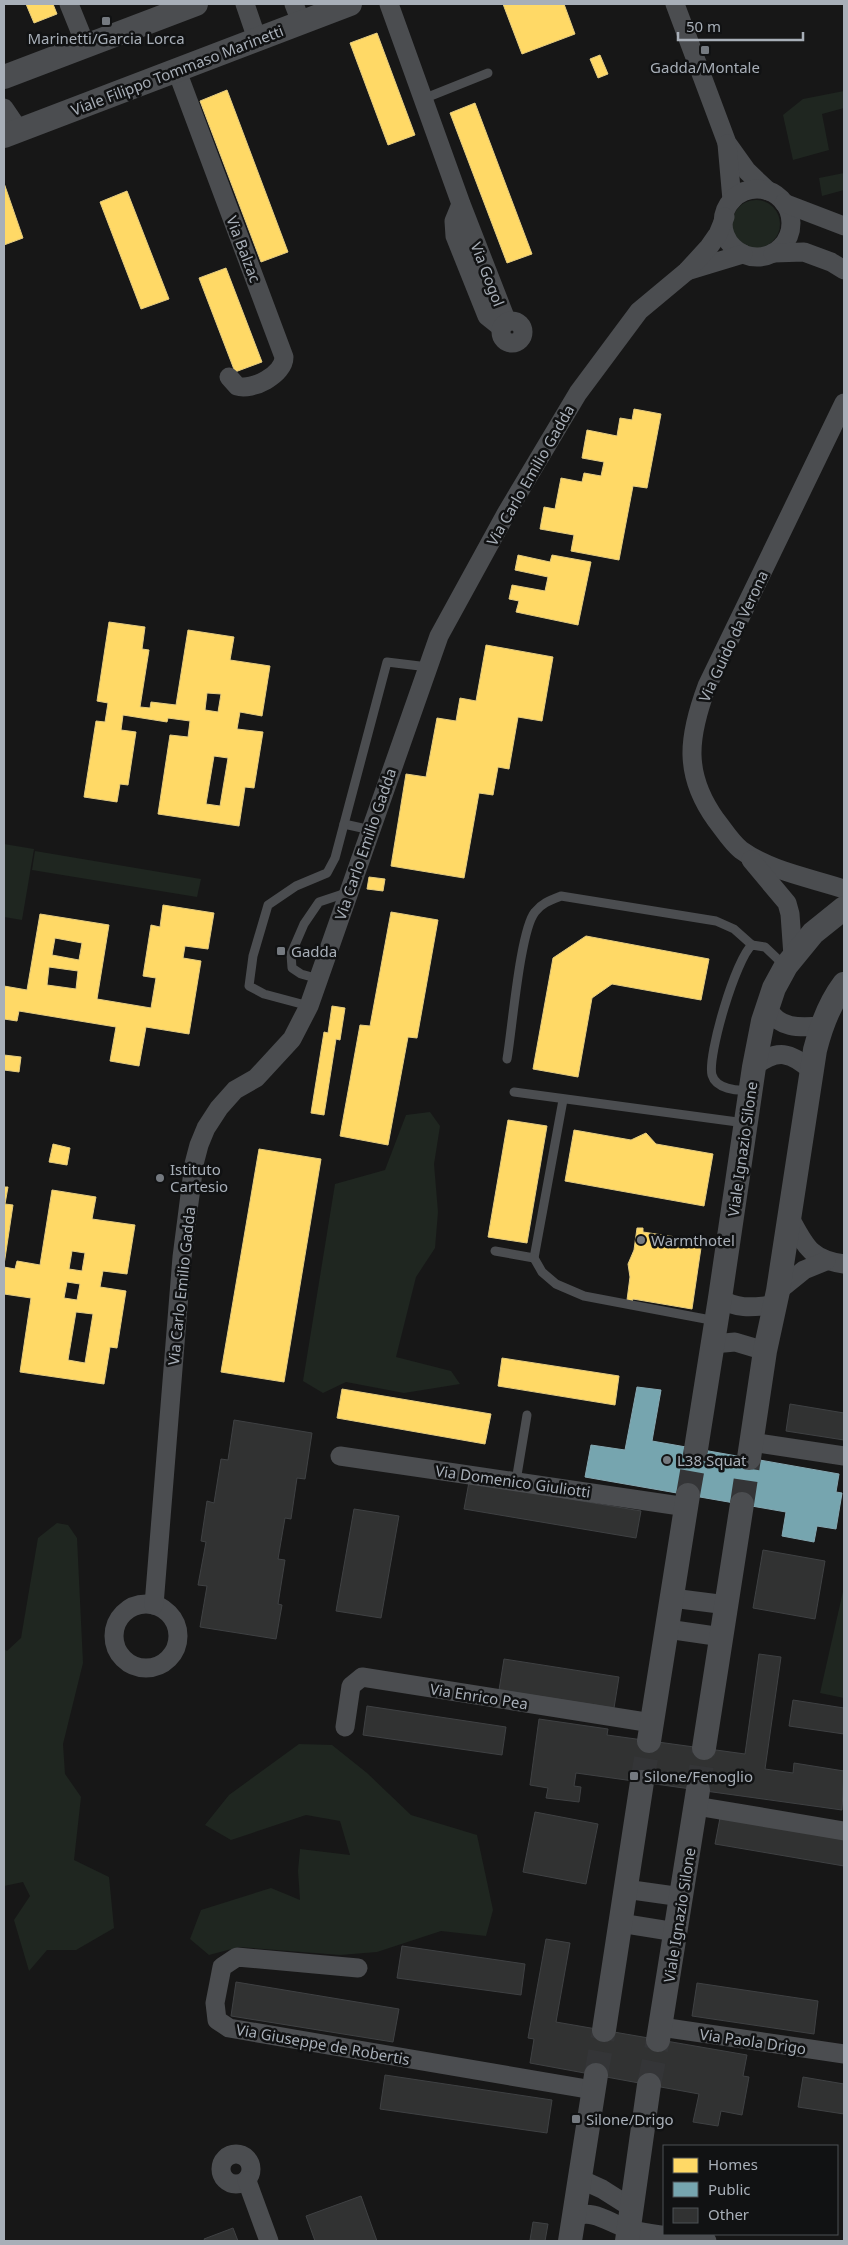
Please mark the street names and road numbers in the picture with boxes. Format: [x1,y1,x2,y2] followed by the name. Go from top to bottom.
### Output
[68,20,286,120] street label: Viale Filippo Tommaso Marinetti
[222,213,266,285] street label: Via Balzac
[467,239,509,309] street label: Via Gogol
[482,401,578,549] street label: Via Carlo Emilio Gadda
[694,567,772,705] street label: Via Guido da Verona
[330,765,400,923] street label: Via Carlo Emilio Gadda
[723,1080,761,1218] street label: Viale Ignazio Silone
[163,1206,199,1366] street label: Via Carlo Emilio Gadda
[434,1460,592,1502] street label: Via Domenico Giuliotti
[429,1678,529,1714] street label: Via Enrico Pea
[658,1846,700,1984] street label: Viale Ignazio Silone
[235,2019,411,2069] street label: Via Giuseppe de Robertis
[698,2024,808,2058] street label: Via Paola Drigo

